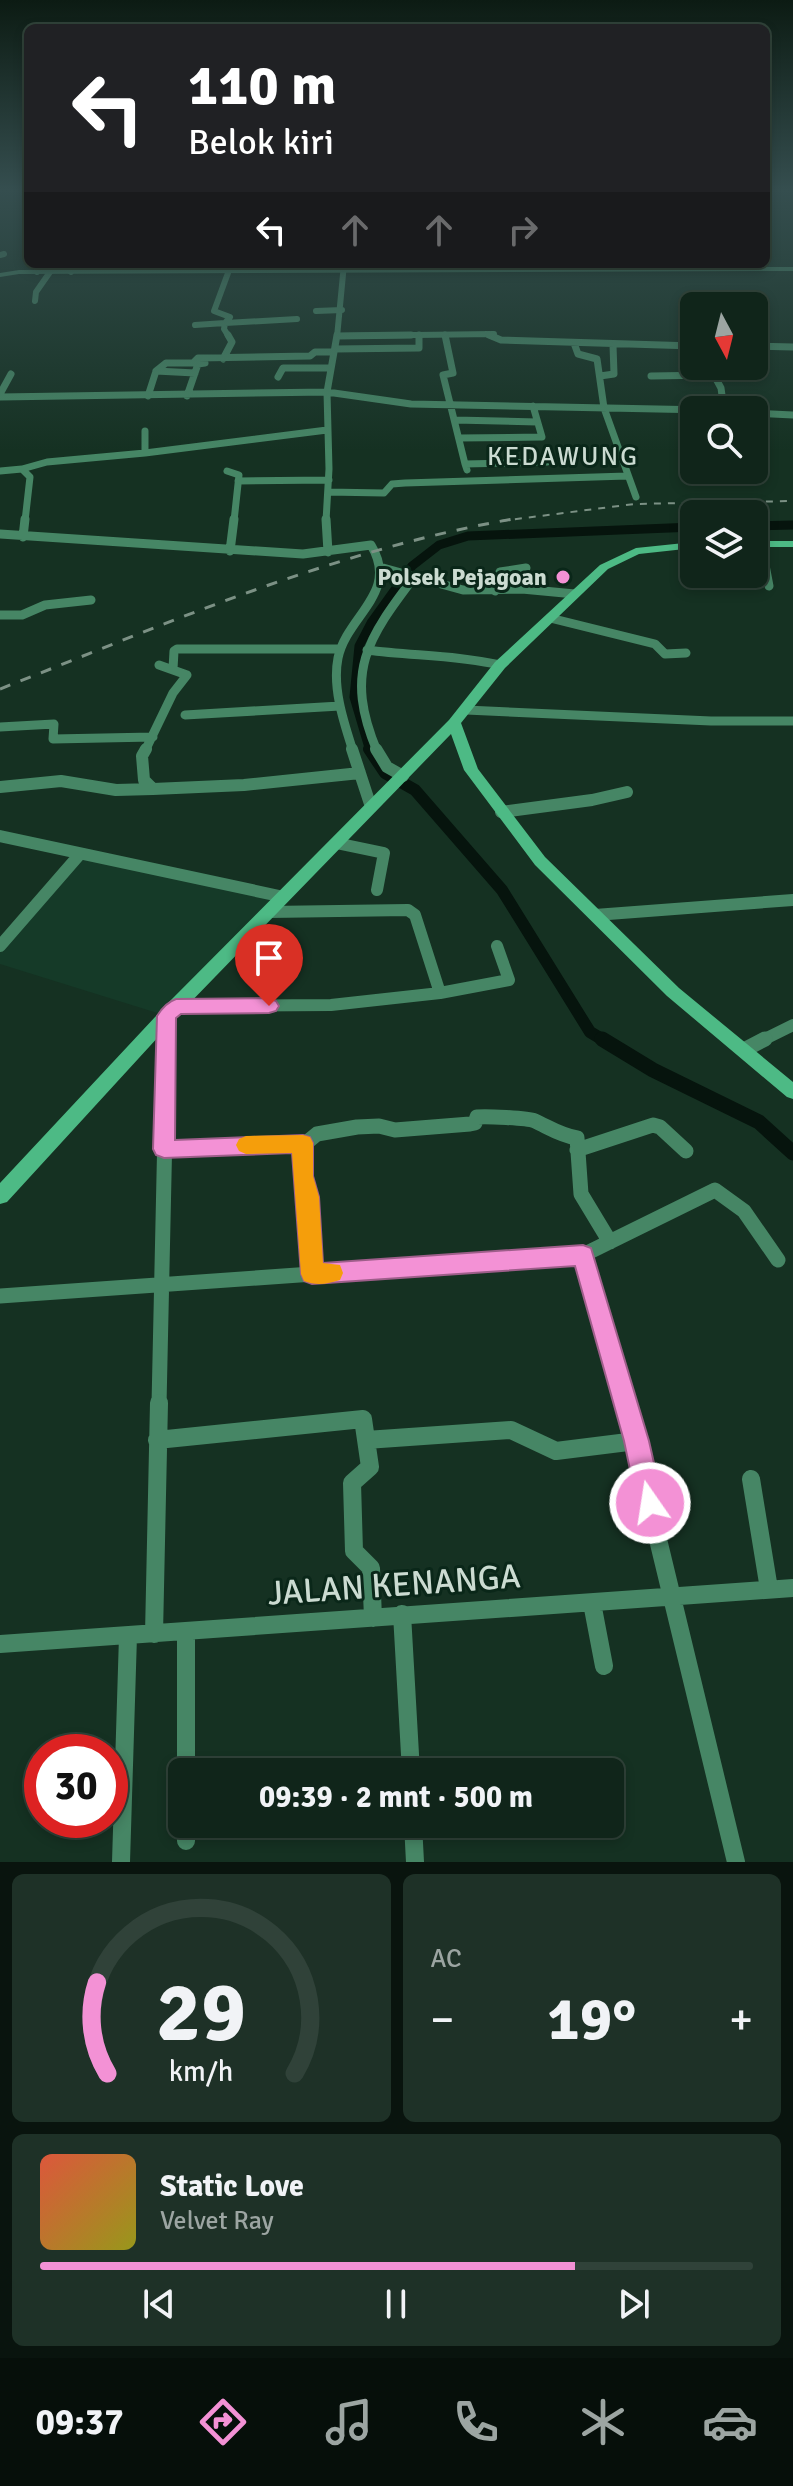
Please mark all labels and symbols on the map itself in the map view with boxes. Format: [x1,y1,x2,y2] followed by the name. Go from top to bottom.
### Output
[680,292,768,380] north arrow
[487,441,639,473] district label: KEDAWUNG
[377,562,547,592] place label: Polsek Pejagoan
[554,568,572,586] marker: Polsek Pejagoan
[235,924,303,1006] pin
[608,1461,692,1545] position arrow
[266,1555,522,1615] street label: JALAN KENANGA
[24,1734,128,1838] speed limit sign: 30

